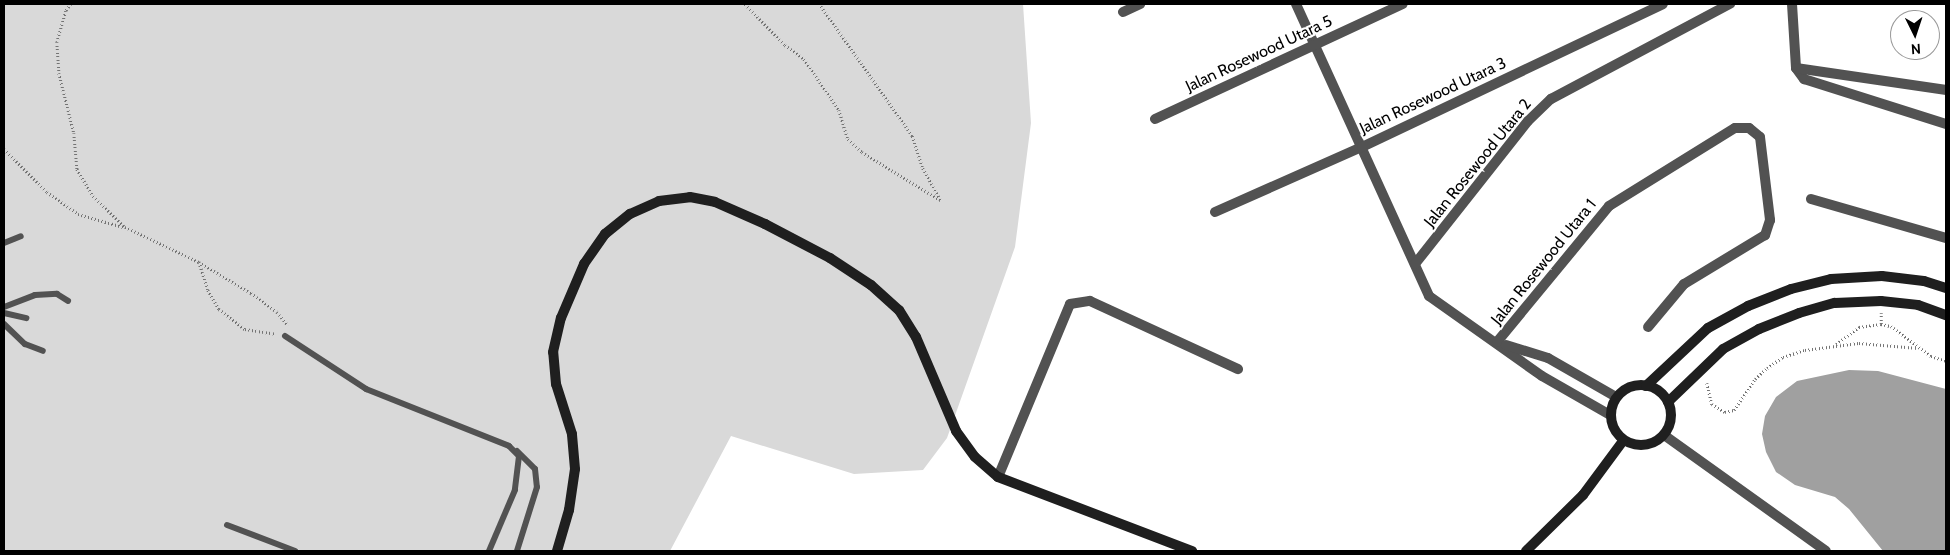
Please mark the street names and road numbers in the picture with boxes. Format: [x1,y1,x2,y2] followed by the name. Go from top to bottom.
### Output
[1183,12,1335,96] street label: Jalan Rosewood Utara 5
[1357,54,1509,138] street label: Jalan Rosewood Utara 3
[1420,95,1536,231] street label: Jalan Rosewood Utara 2
[1487,195,1601,329] street label: Jalan Rosewood Utara 1

